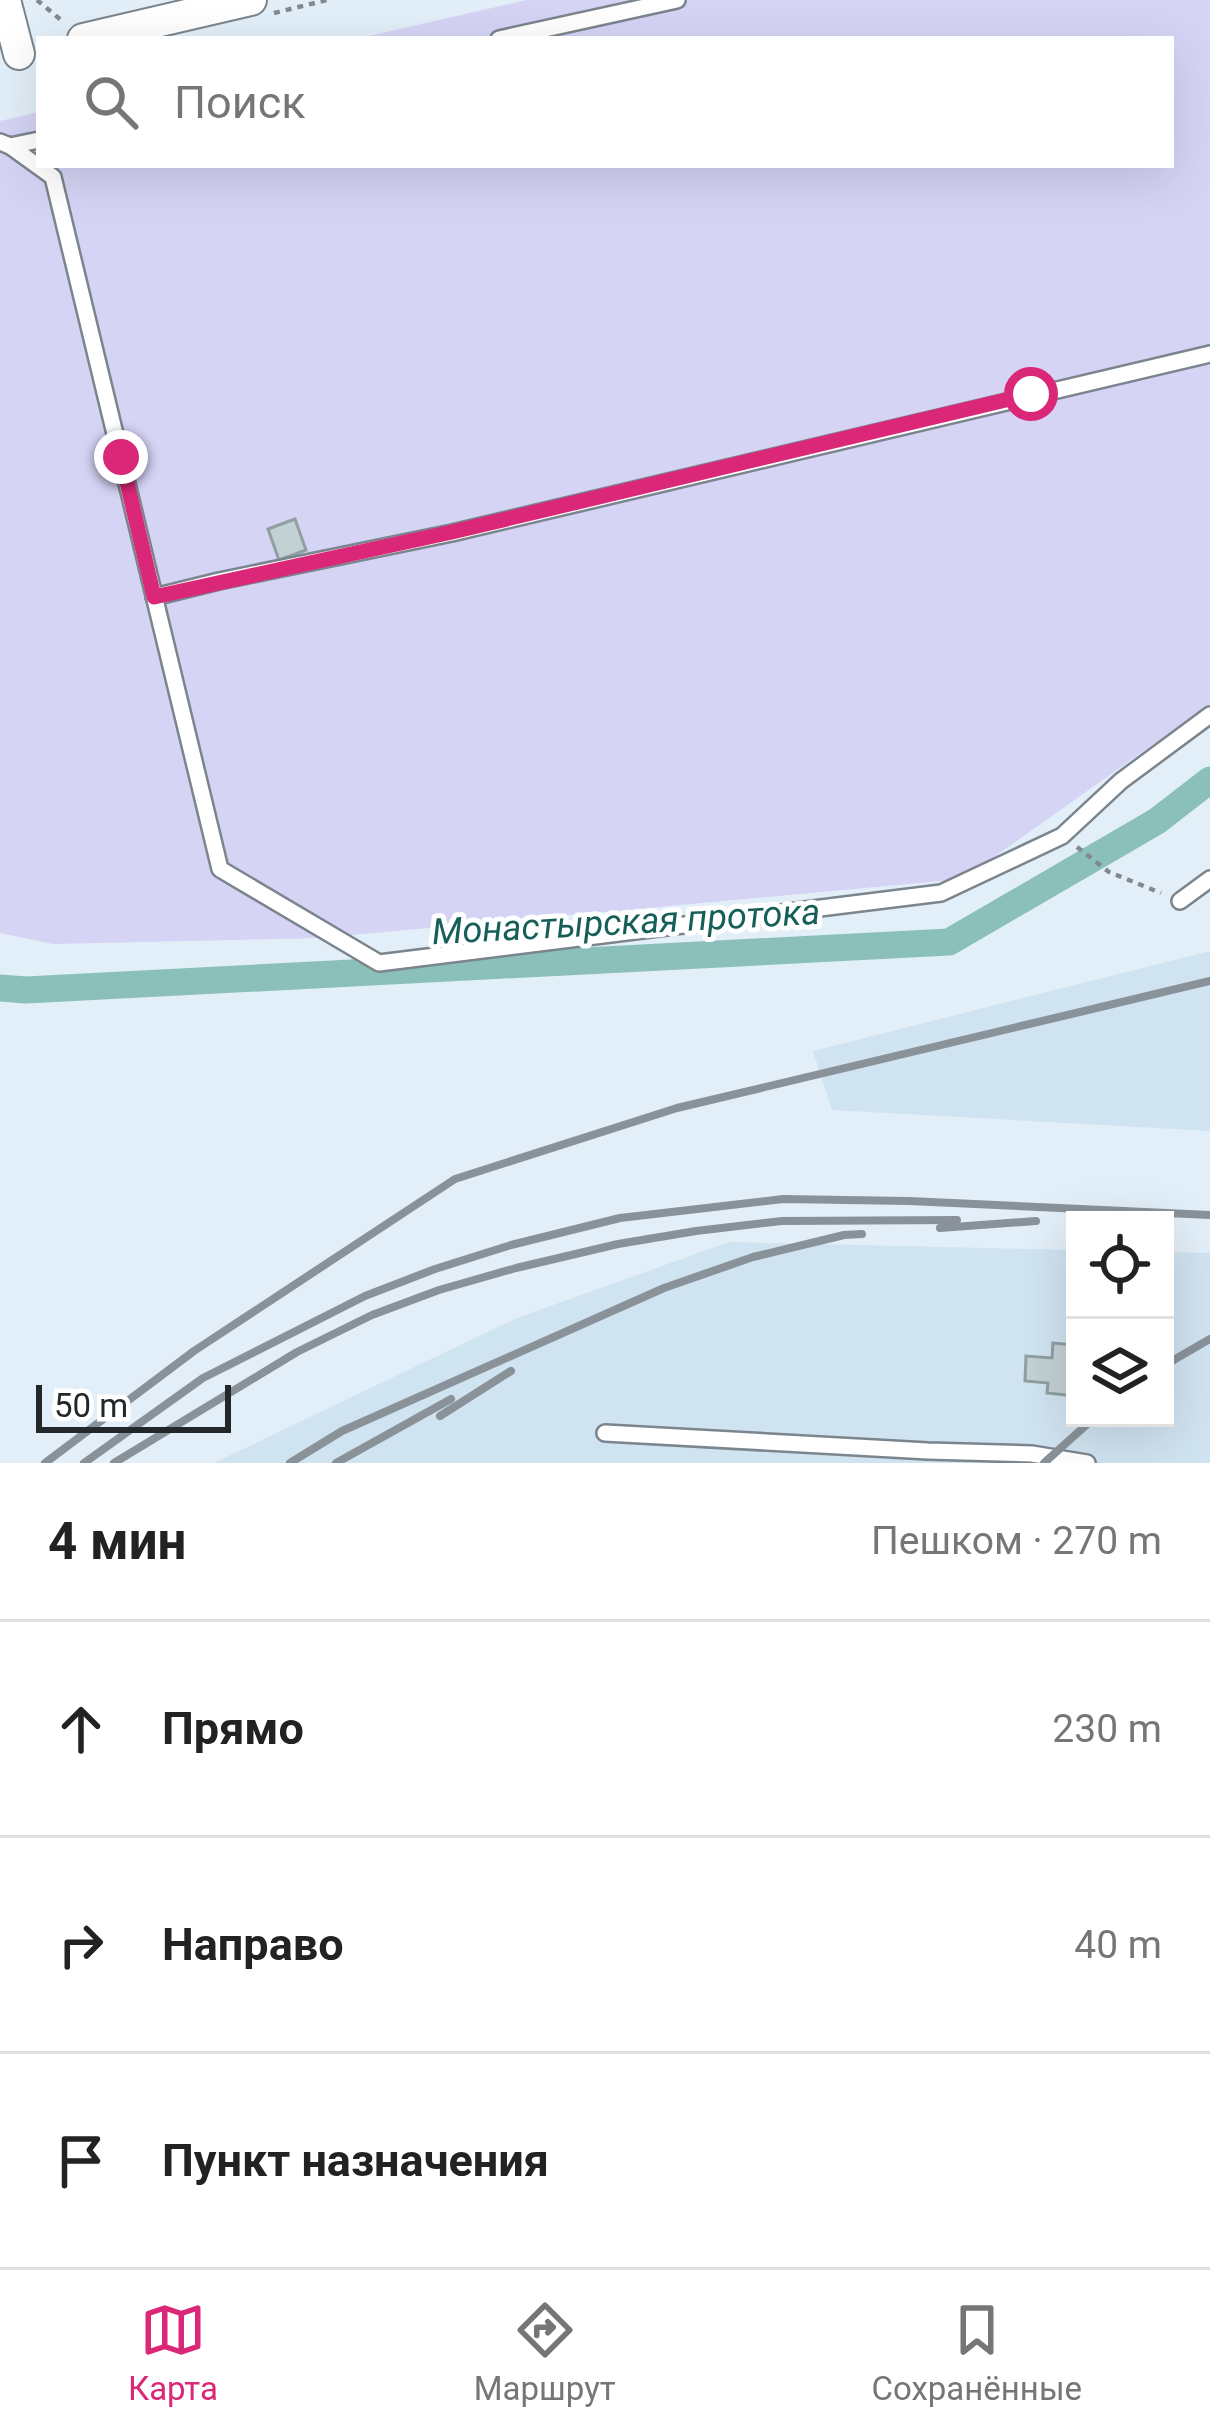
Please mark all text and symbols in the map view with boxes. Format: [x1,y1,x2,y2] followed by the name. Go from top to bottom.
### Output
[36,36,1174,168] search box
[78,69,144,135] icon: search
[174,76,306,129] text: Поиск
[1004,367,1058,421] route start
[94,430,148,484] route end
[431,891,821,953] water label: Монастырская протока
[1066,1211,1174,1427] map controls
[1066,1211,1174,1319] button: locate
[1066,1319,1174,1427] button: layers
[36,1379,231,1432] scale bar
[54,1386,128,1425] text: 50 m
[48,1512,186,1571] text: 4 мин
[871,1518,1162,1564] text: Пешком · 270 m
[48,1696,114,1762] icon: ahead
[162,1702,304,1755] text: Прямо
[1052,1706,1162,1752] text: 230 m
[48,1912,114,1978] icon: right
[162,1918,344,1971] text: Направо
[1074,1922,1162,1968] text: 40 m
[48,2128,114,2194] icon: arrive
[162,2134,549,2187] text: Пункт назначения
[128,2297,218,2408] tab: Карта
[474,2297,616,2408] tab: Маршрут
[872,2297,1082,2408] tab: Сохранённые

